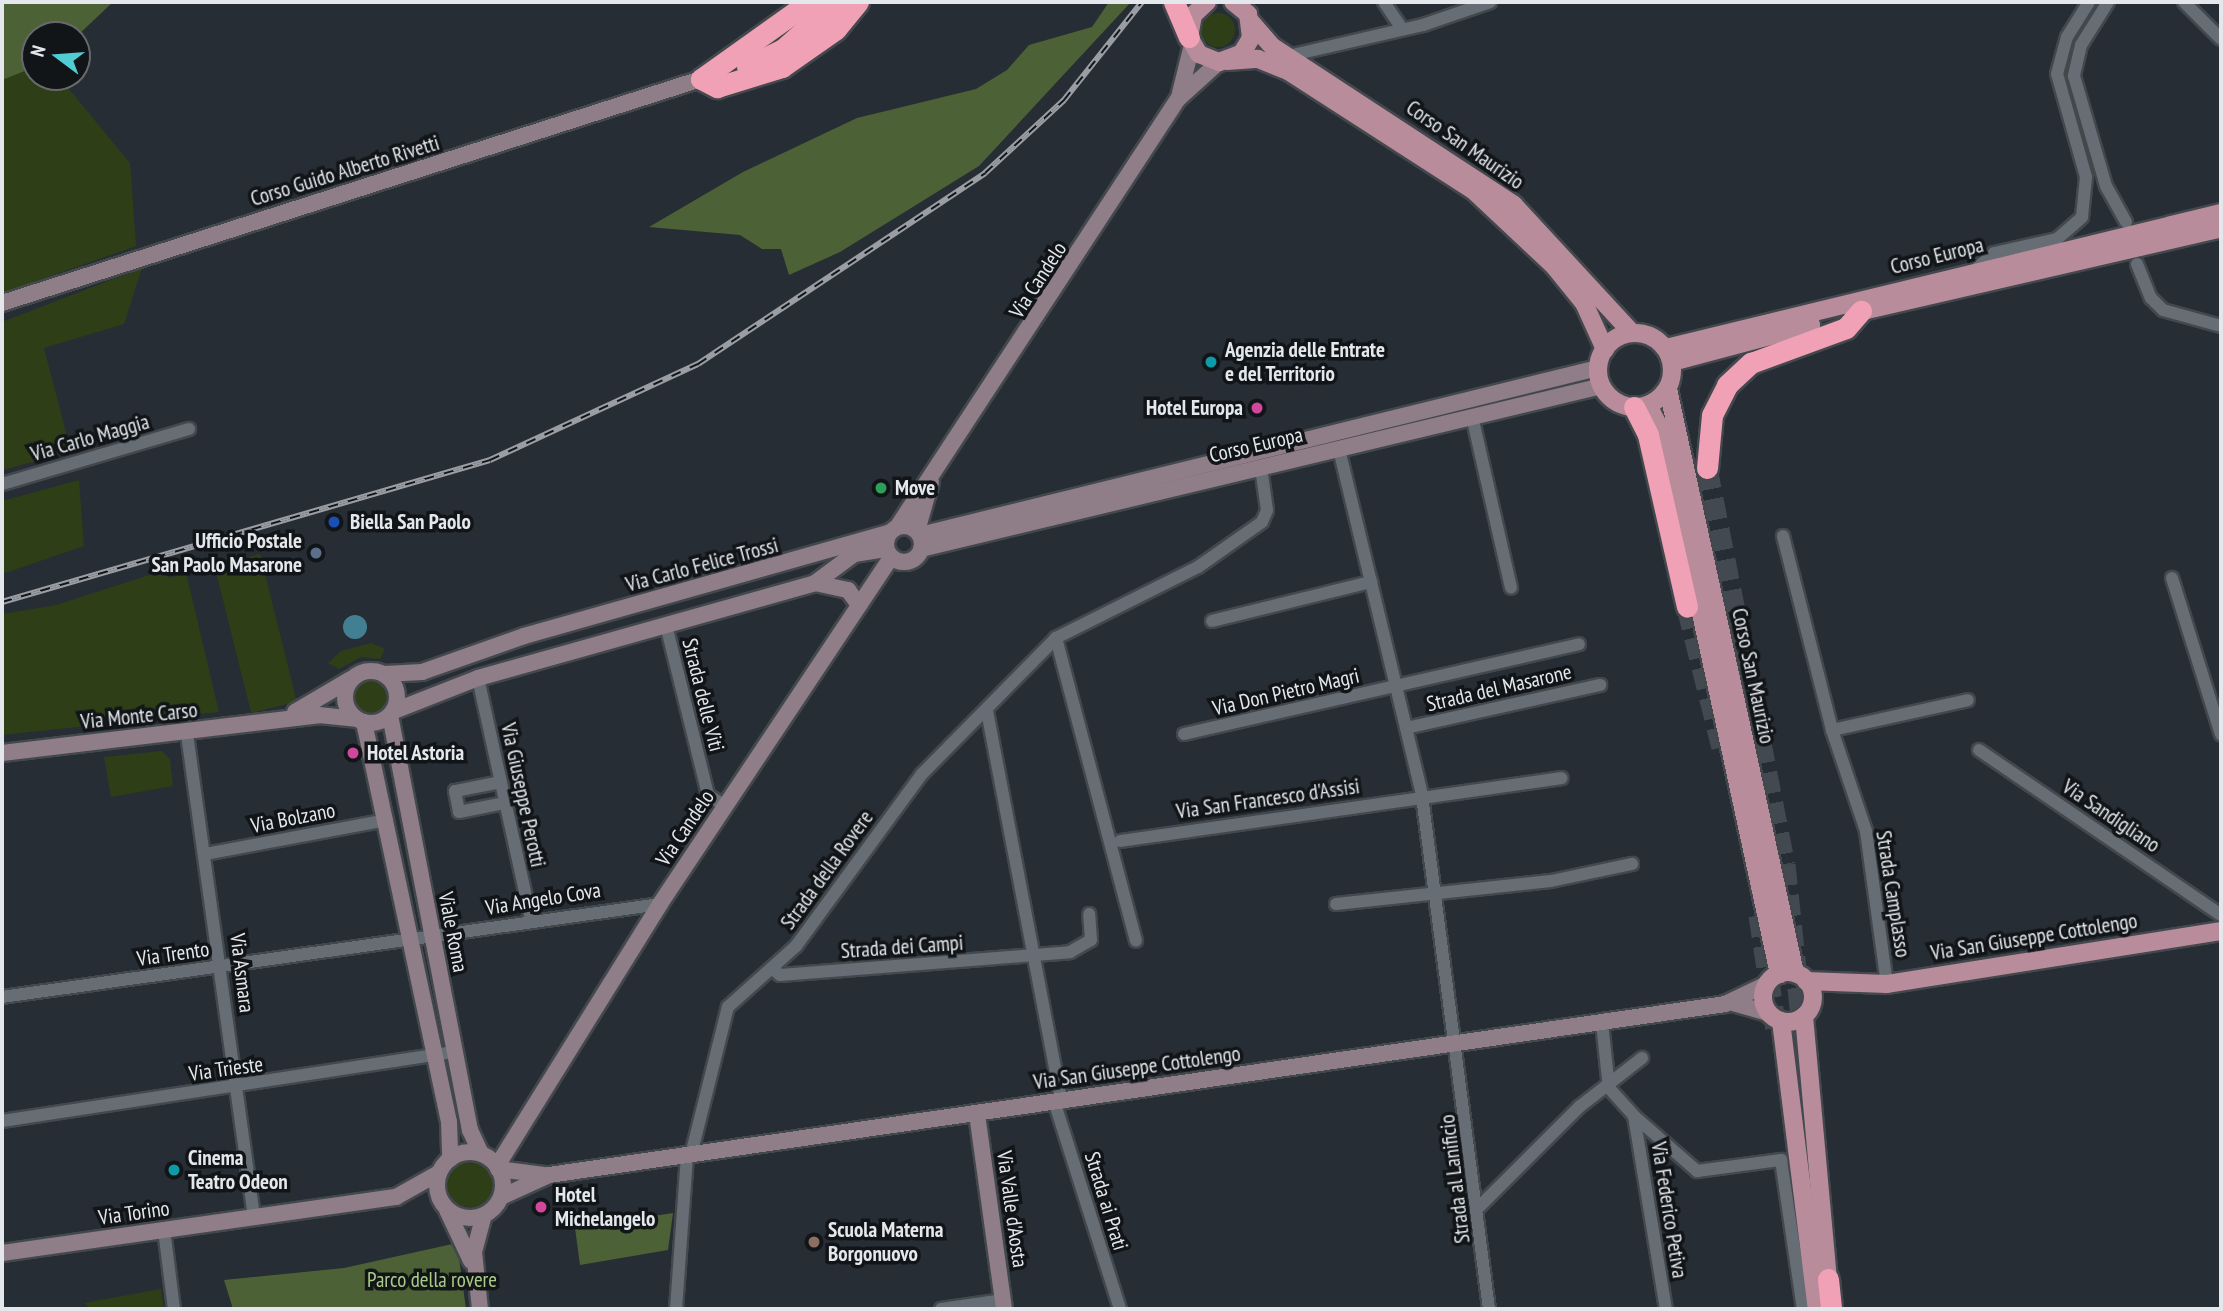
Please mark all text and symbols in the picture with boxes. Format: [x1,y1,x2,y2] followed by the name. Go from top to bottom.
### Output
[21,21,91,91] north arrow
[25,43,51,59] text: N
[1401,95,1529,195] street label: Corso San Maurizio
[247,130,443,212] street label: Corso Guido Alberto Rivetti
[1888,232,1986,280] street label: Corso Europa
[1004,237,1072,323] street label: Via Candelo
[1225,337,1385,387] place label: Agenzia delle Entrate e del Territorio
[1203,354,1219,370] marker: Agenzia delle Entrate e del Territorio
[1146,395,1243,421] place label: Hotel Europa
[1249,400,1265,416] marker: Hotel Europa
[28,409,152,467] street label: Via Carlo Maggia
[1207,422,1305,468] street label: Corso Europa
[895,475,935,501] place label: Move
[873,480,889,496] marker: Move
[350,509,471,535] place label: Biella San Paolo
[324,512,344,532] marker: Biella San Paolo
[152,528,302,578] place label: Ufficio Postale San Paolo Masarone
[623,532,781,598] street label: Via Carlo Felice Trossi
[308,545,324,561] marker: Ufficio Postale San Paolo Masarone
[1726,606,1780,746] street label: Corso San Maurizio
[677,636,729,754] street label: Strada delle Viti
[1424,659,1574,717] street label: Strada del Masarone
[1210,663,1362,721] street label: Via Don Pietro Magri
[79,697,199,735] street label: Via Monte Carso
[495,721,551,869] street label: Via Giuseppe Perotti
[367,740,465,766] place label: Hotel Astoria
[345,745,361,761] marker: Hotel Astoria
[1175,774,1361,824] street label: Via San Francesco d'Assisi
[2057,774,2165,858] street label: Via Sandigliano
[651,785,719,871] street label: Via Candelo
[249,797,337,839] street label: Via Bolzano
[775,806,879,934] street label: Strada della Rovere
[1871,829,1915,959] street label: Strada Camplasso
[483,877,603,921] street label: Via Angelo Cova
[433,890,473,974] street label: Viale Roma
[1929,908,2139,966] street label: Via San Giuseppe Cottolengo
[840,930,964,964] street label: Strada dei Campi
[225,932,259,1014] street label: Via Asmara
[135,936,211,972] street label: Via Trento
[1032,1041,1242,1095] street label: Via San Giuseppe Cottolengo
[187,1051,265,1087] street label: Via Trieste
[1435,1113,1475,1245] street label: Strada al Lanificio
[1646,1140,1692,1280] street label: Via Federico Petiva
[188,1145,288,1195] place label: Cinema Teatro Odeon
[991,1149,1033,1269] street label: Via Valle d'Aosta
[1079,1149,1133,1253] street label: Strada ai Prati
[166,1162,182,1178] marker: Cinema Teatro Odeon
[555,1182,655,1232] place label: Hotel Michelangelo
[97,1196,171,1230] street label: Via Torino
[533,1199,549,1215] marker: Hotel Michelangelo
[828,1217,943,1267] place label: Scuola Materna Borgonuovo
[806,1234,822,1250] marker: Scuola Materna Borgonuovo
[367,1267,497,1293] park label: Parco della rovere

